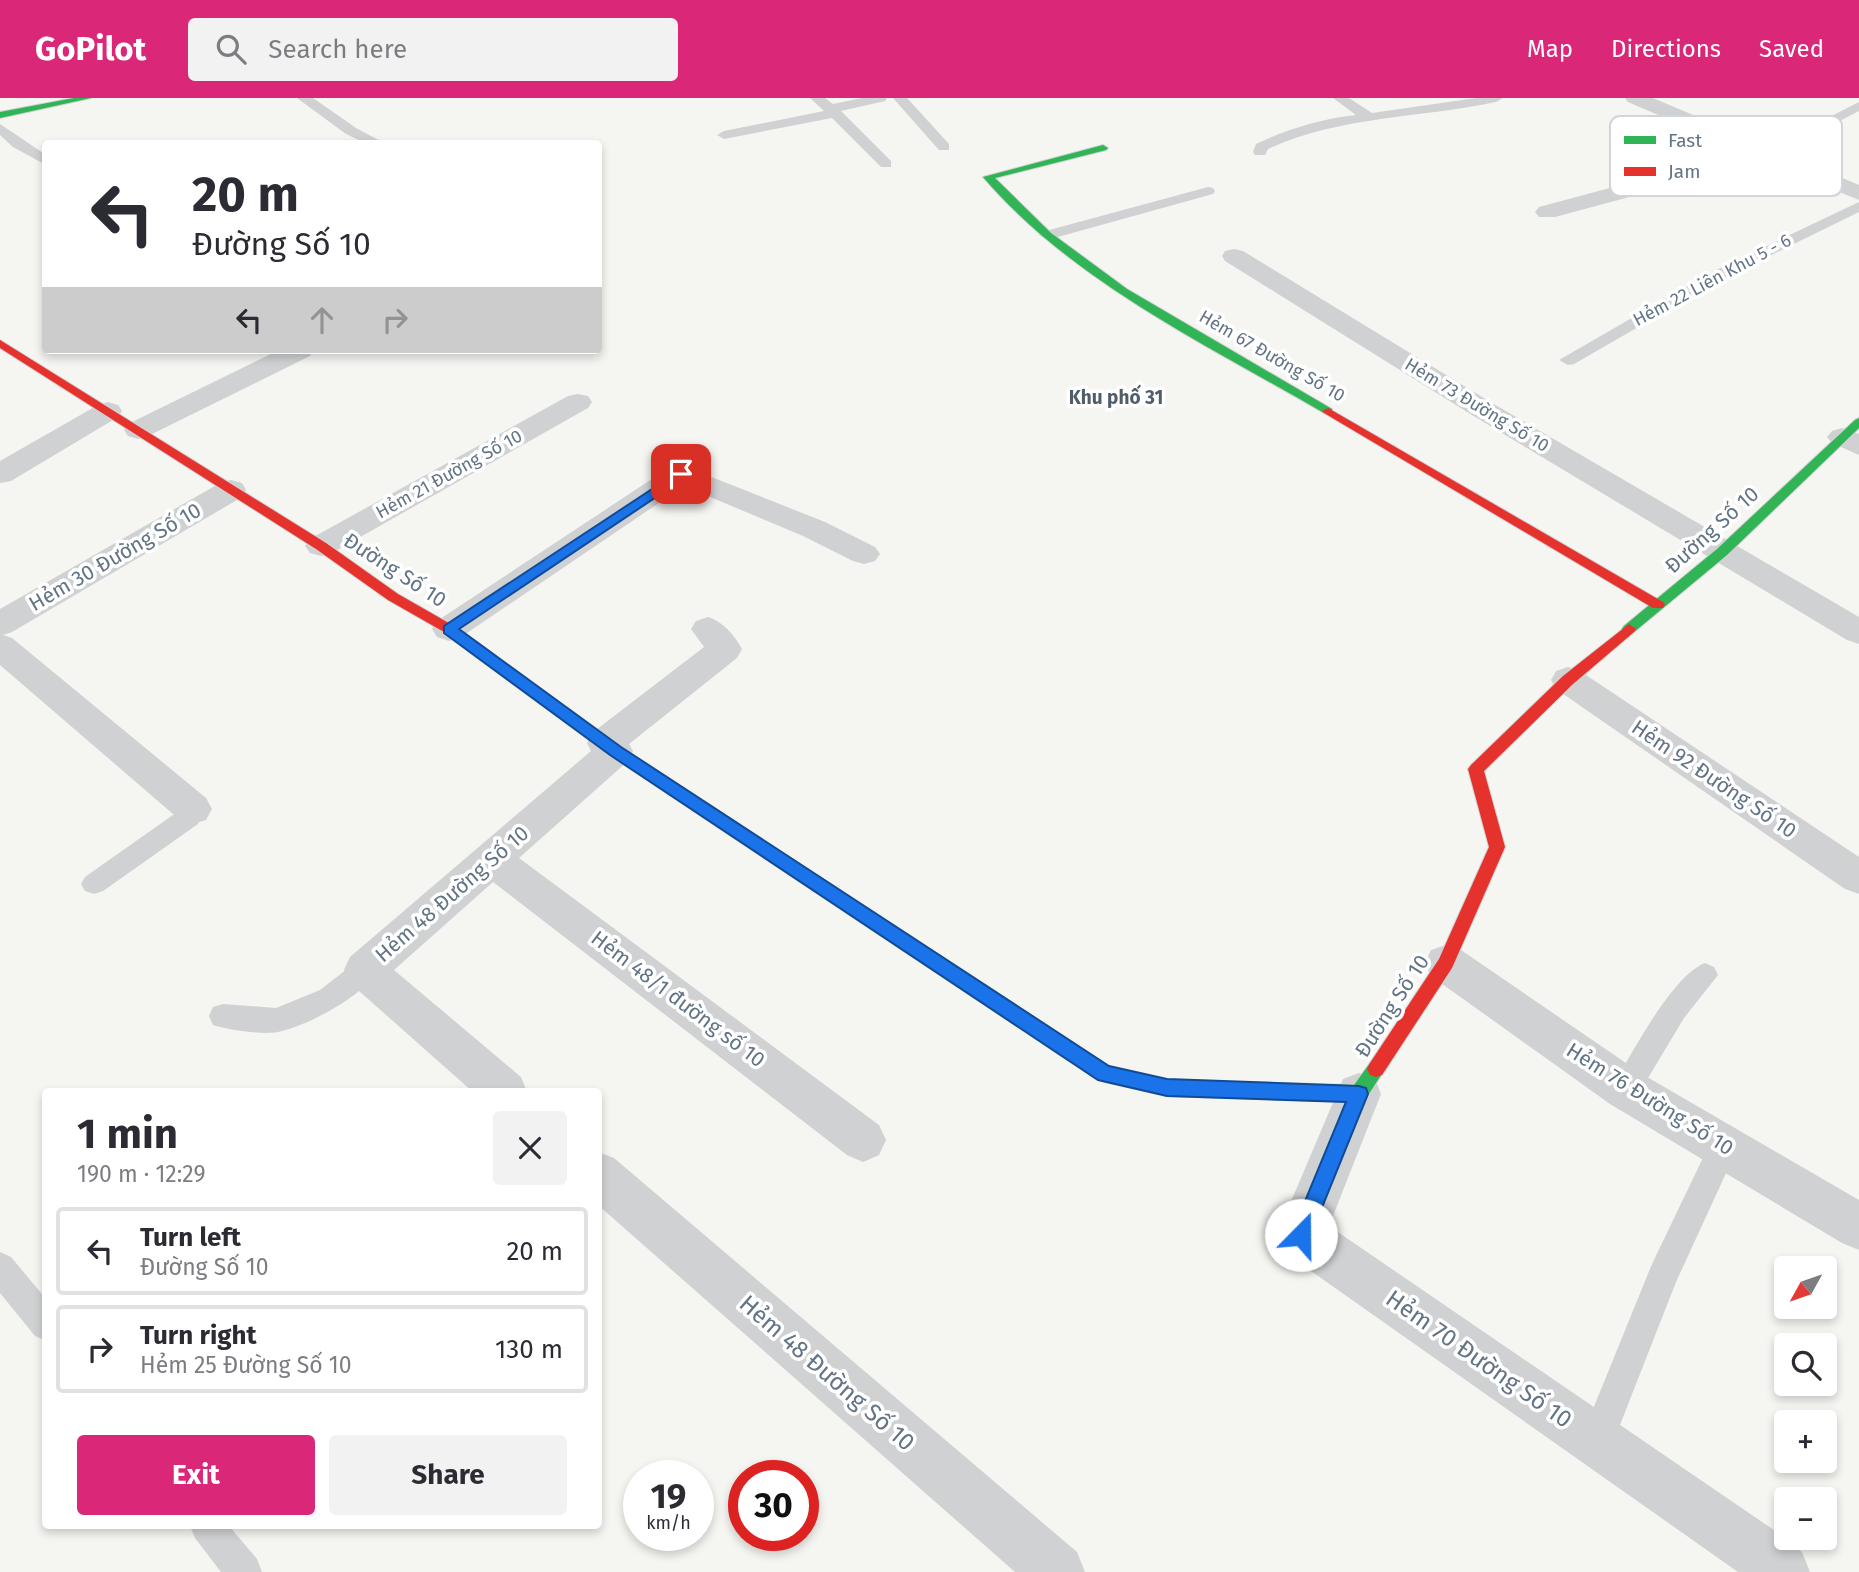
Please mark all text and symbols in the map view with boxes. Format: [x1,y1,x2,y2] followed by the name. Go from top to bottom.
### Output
[188,18,678,81] search box
[35,29,146,69] text: GoPilot
[212,30,250,68] icon: search
[268,34,407,65] text: Search here
[1527,35,1573,63] text: Map
[1611,35,1721,63] text: Directions
[1759,35,1824,63] text: Saved
[1610,116,1842,196] legend
[1668,129,1702,152] text: Fast
[1668,160,1700,183] text: Jam
[192,165,299,224] text: 20 m
[77,168,168,259] icon: left
[192,225,371,263] text: Đường Số 10
[1629,229,1795,331] street label: Hẻm 22 Liên Khu 5 - 6
[230,301,268,339] icon: left
[303,301,341,339] icon: ahead
[376,301,414,339] icon: right
[1195,305,1349,407] street label: Hẻm 67 Đường Số 10
[1401,353,1553,457] street label: Hẻm 73 Đường Số 10
[1069,384,1163,409] district label: Khu phố 31
[372,425,526,523] street label: Hẻm 21 Đường Số 10
[651,444,711,504] pin
[662,455,700,493] icon: arrive
[1660,481,1764,579] street label: Đường Số 10
[24,497,206,617] street label: Hẻm 30 Đường Số 10
[339,527,451,613] street label: Đường Số 10
[1627,714,1801,844] street label: Hẻm 92 Đường Số 10
[370,820,534,968] street label: Hẻm 48 Đường Số 10
[586,925,770,1073] street label: Hẻm 48/1 đường số 10
[1349,950,1435,1062] street label: Đường Số 10
[1562,1037,1738,1161] street label: Hẻm 76 Đường Số 10
[77,1109,178,1159] text: 1 min
[493,1111,567,1185] button: close
[77,1160,205,1188] text: 190 m · 12:29
[1264,1198,1338,1272] position arrow
[140,1222,241,1253] text: Turn left
[81,1232,119,1270] icon: left
[506,1236,563,1267] text: 20 m
[140,1253,269,1281] text: Đường Số 10
[1774,1256,1838,1320] north arrow
[1774,1256,1837,1550] map controls
[1381,1284,1577,1434] street label: Hẻm 70 Đường Số 10
[734,1289,920,1457] street label: Hẻm 48 Đường Số 10
[140,1320,257,1351] text: Turn right
[81,1330,119,1368] icon: right
[1774,1333,1837,1396] button: search
[495,1334,563,1365] text: 130 m
[140,1351,352,1379] text: Hẻm 25 Đường Số 10
[1774,1410,1837,1473] button: +
[77,1435,315,1515] button: Exit
[329,1435,567,1515] button: Share
[728,1460,819,1551] speed limit sign: 30
[651,1475,686,1517] text: 19
[1774,1487,1837,1550] button: −
[646,1512,691,1534] text: km/h

